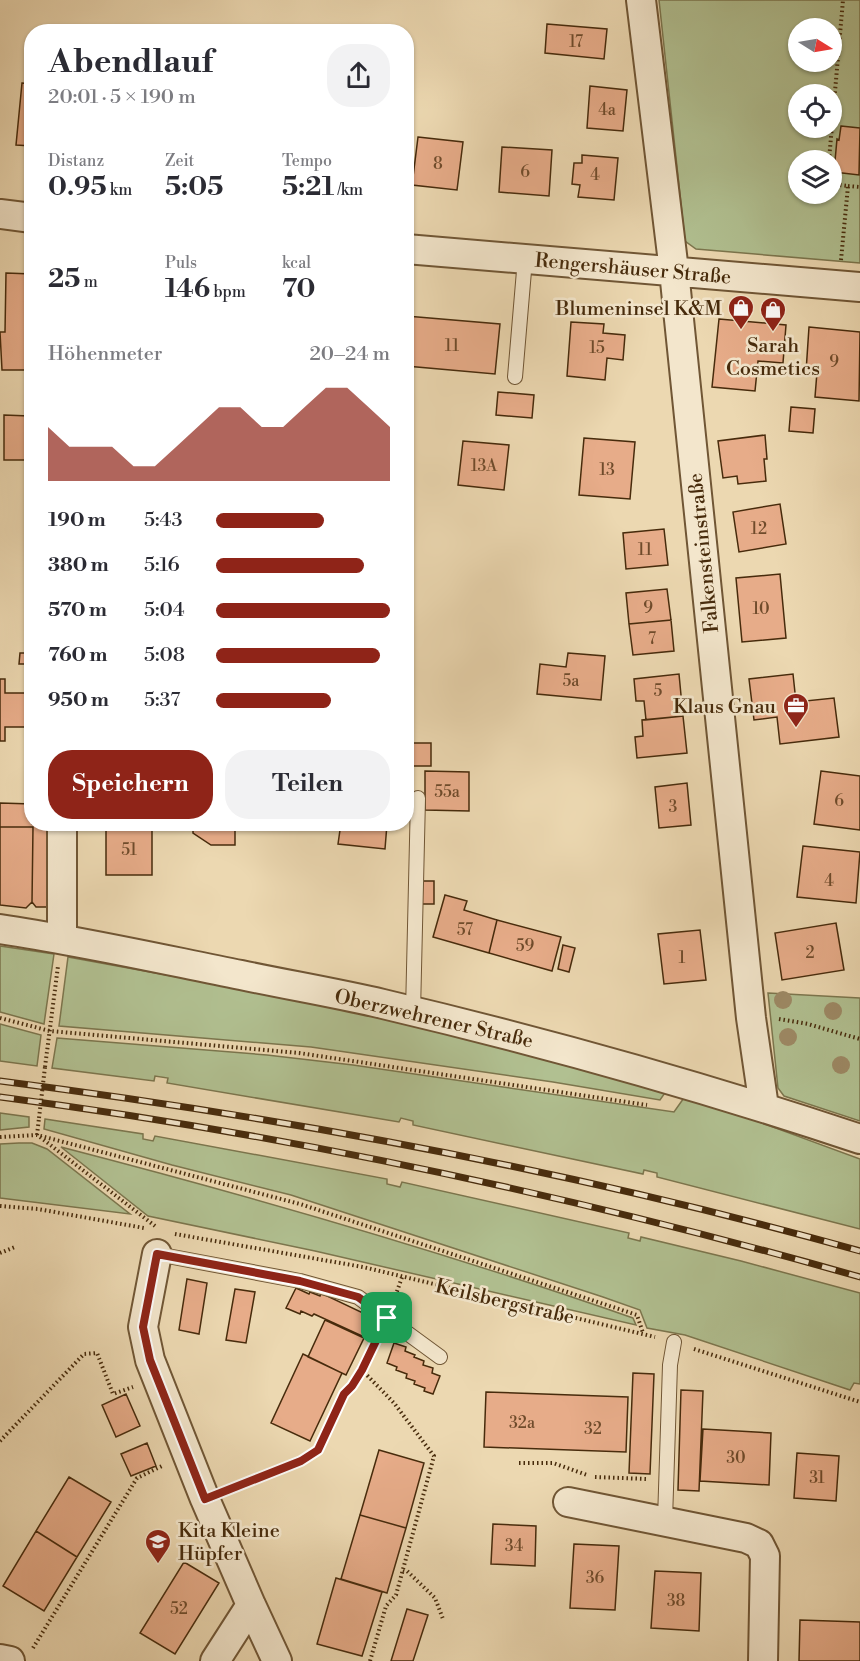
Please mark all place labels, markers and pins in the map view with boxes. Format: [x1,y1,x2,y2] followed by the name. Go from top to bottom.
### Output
[726,293,756,331] shop icon: Blumeninsel K&M
[758,295,788,333] shop icon: Sarah Cosmetics
[554,297,722,322] place label: Blumeninsel K&M
[726,334,820,382] place label: Sarah Cosmetics
[781,691,811,729] office icon: Klaus Gnau
[673,695,777,720] place label: Klaus Gnau
[361,1292,412,1343] pin
[178,1519,280,1567] place label: Kita Kleine Hüpfer
[143,1527,173,1565] school or university icon: Kita Kleine Hüpfer

